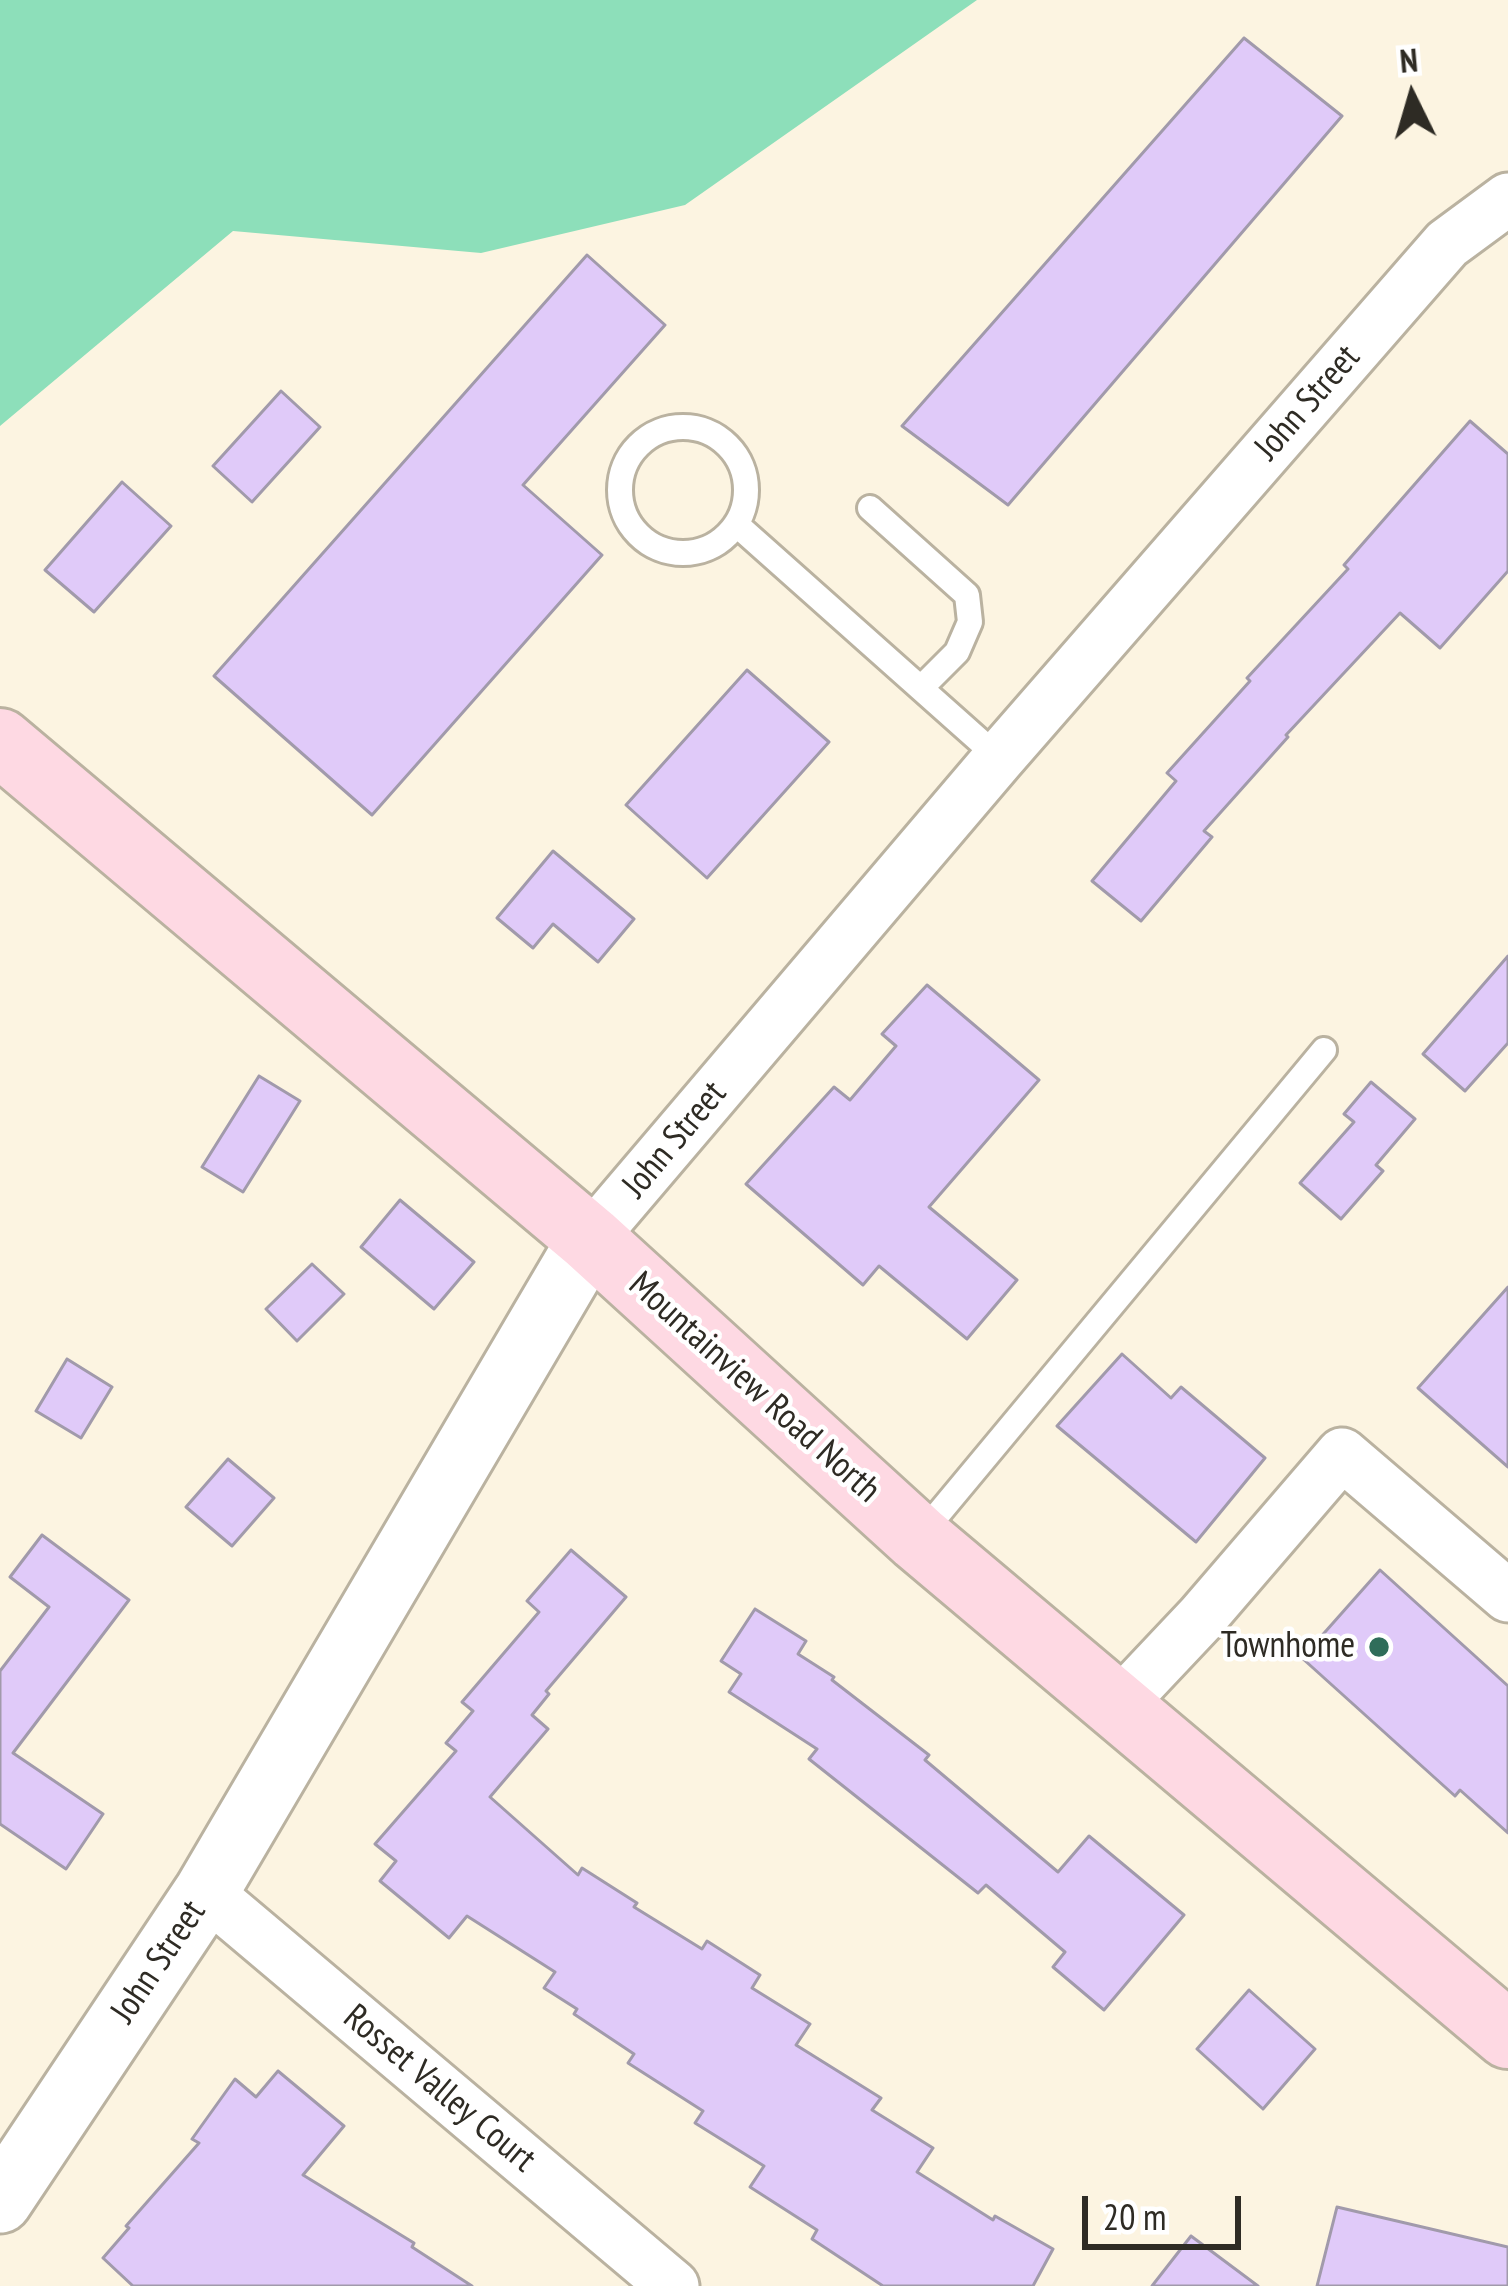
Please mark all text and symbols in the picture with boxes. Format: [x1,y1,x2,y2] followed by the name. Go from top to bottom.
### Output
[1352,36,1472,156] north arrow
[1398,37,1420,82] text: N
[1246,337,1370,469] street label: John Street
[614,1073,736,1207] street label: John Street
[619,1264,889,1512] street label: Mountainview Road North
[1221,1625,1355,1669] place label: Townhome
[1366,1634,1392,1660] marker: Townhome
[103,1893,215,2031] street label: John Street
[334,1996,544,2182] street label: Rosset Valley Court
[1088,2172,1247,2246] scale bar
[1103,2193,1166,2240] text: 20 m

